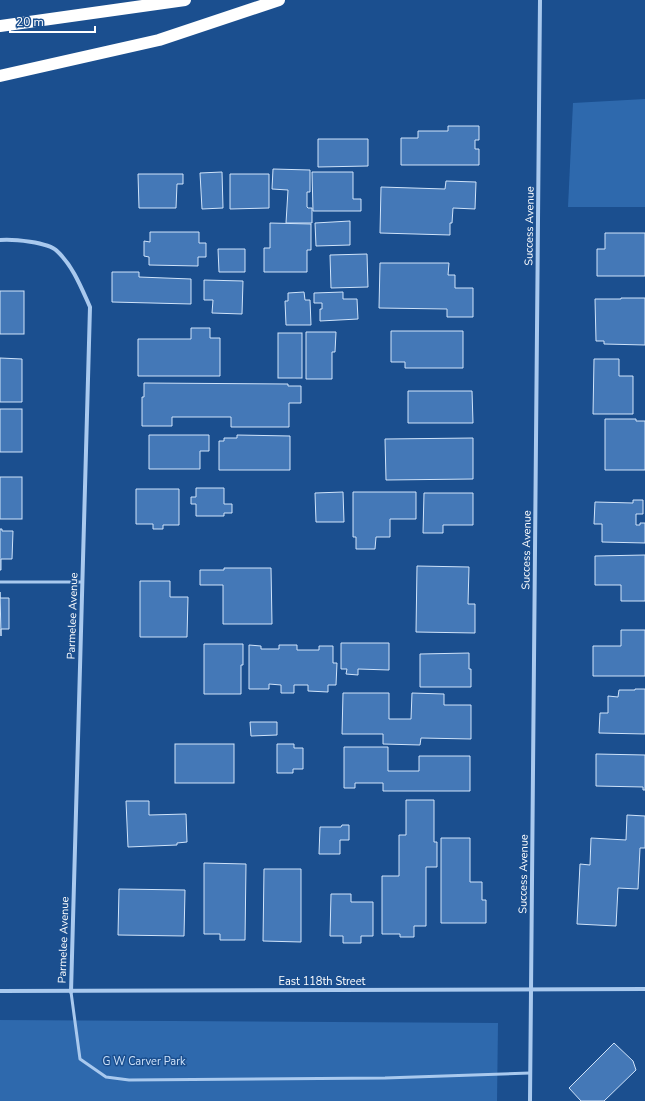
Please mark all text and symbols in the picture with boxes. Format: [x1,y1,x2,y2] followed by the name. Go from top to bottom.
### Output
[10,8,95,34] scale bar
[16,14,44,30] text: 20 m
[521,186,538,266] street label: Success Avenue
[518,510,535,590] street label: Success Avenue
[63,572,82,660] street label: Parmelee Avenue
[515,834,532,914] street label: Success Avenue
[54,896,73,984] street label: Parmelee Avenue
[279,974,366,989] street label: East 118th Street
[102,1054,186,1069] park label: G W Carver Park

